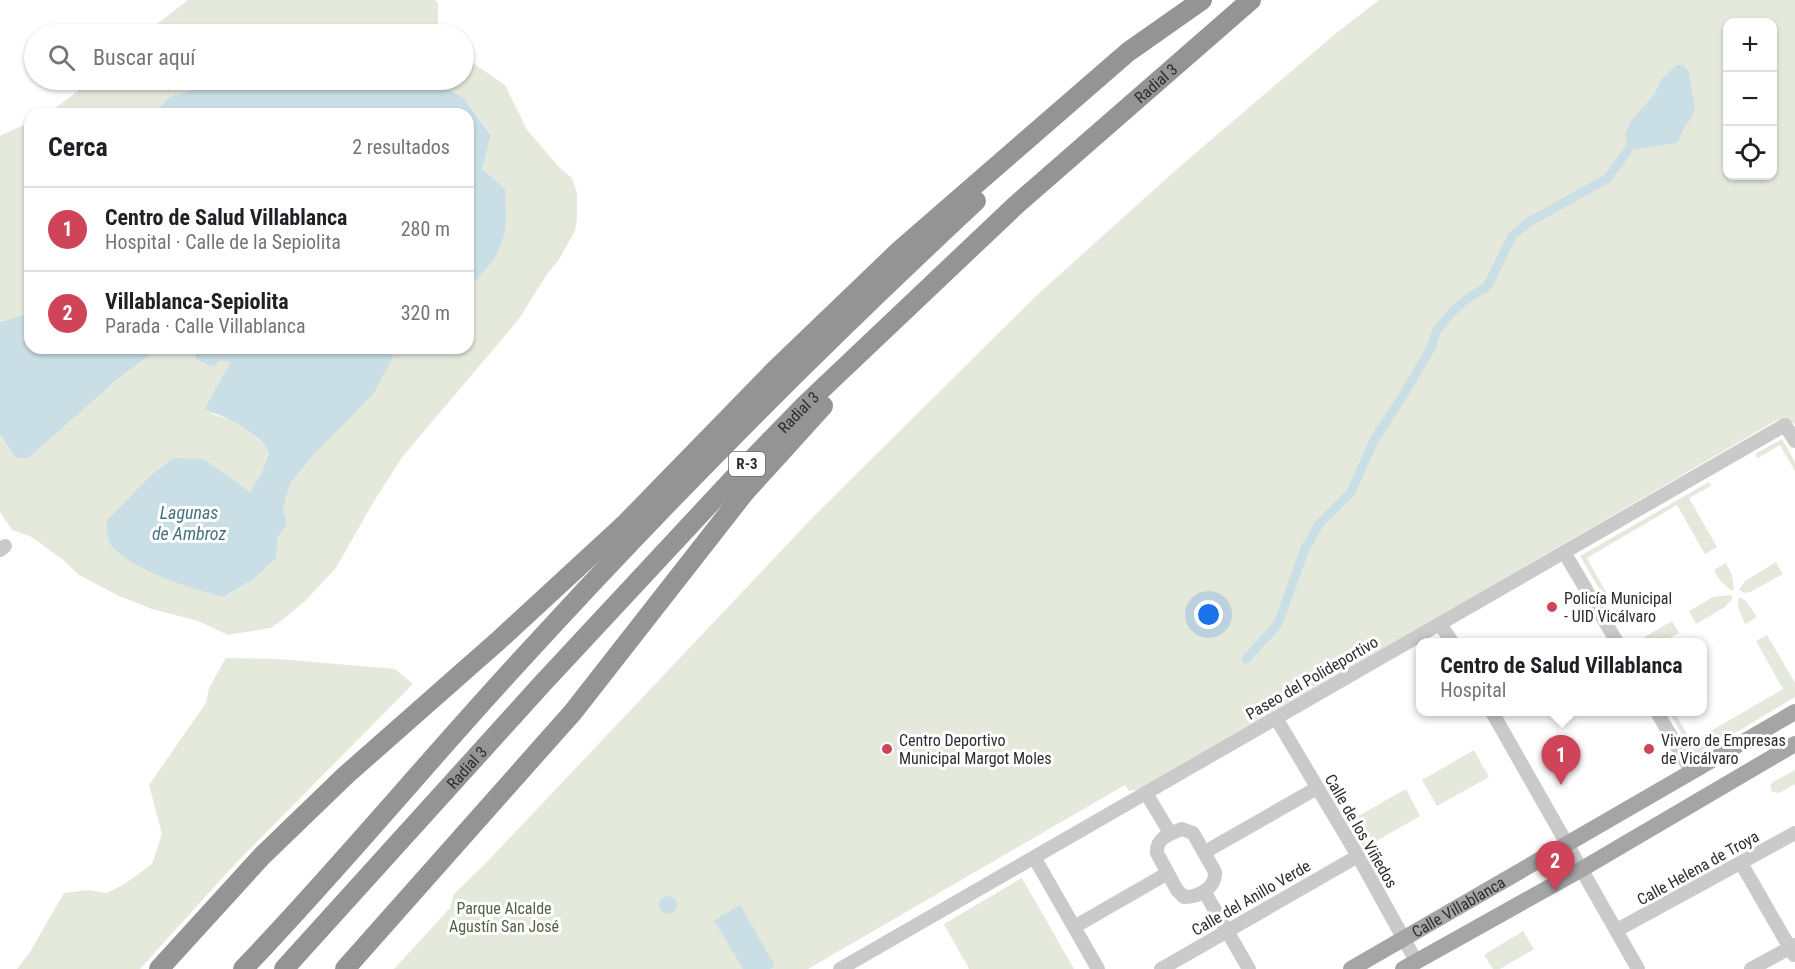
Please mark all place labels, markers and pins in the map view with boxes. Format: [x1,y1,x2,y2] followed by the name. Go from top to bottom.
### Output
[1564,589,1672,626] place label: Policía Municipal - UID Vicálvaro
[1545,600,1559,614] marker: Policía Municipal - UID Vicálvaro
[899,731,1052,768] place label: Centro Deportivo Municipal Margot Moles
[1661,731,1786,768] place label: Vivero de Empresas de Vicálvaro
[1542,736,1580,785] pin: 1
[880,742,894,756] marker: Centro Deportivo Municipal Margot Moles
[1642,742,1656,756] marker: Vivero de Empresas de Vicálvaro
[1536,842,1574,891] pin: 2

